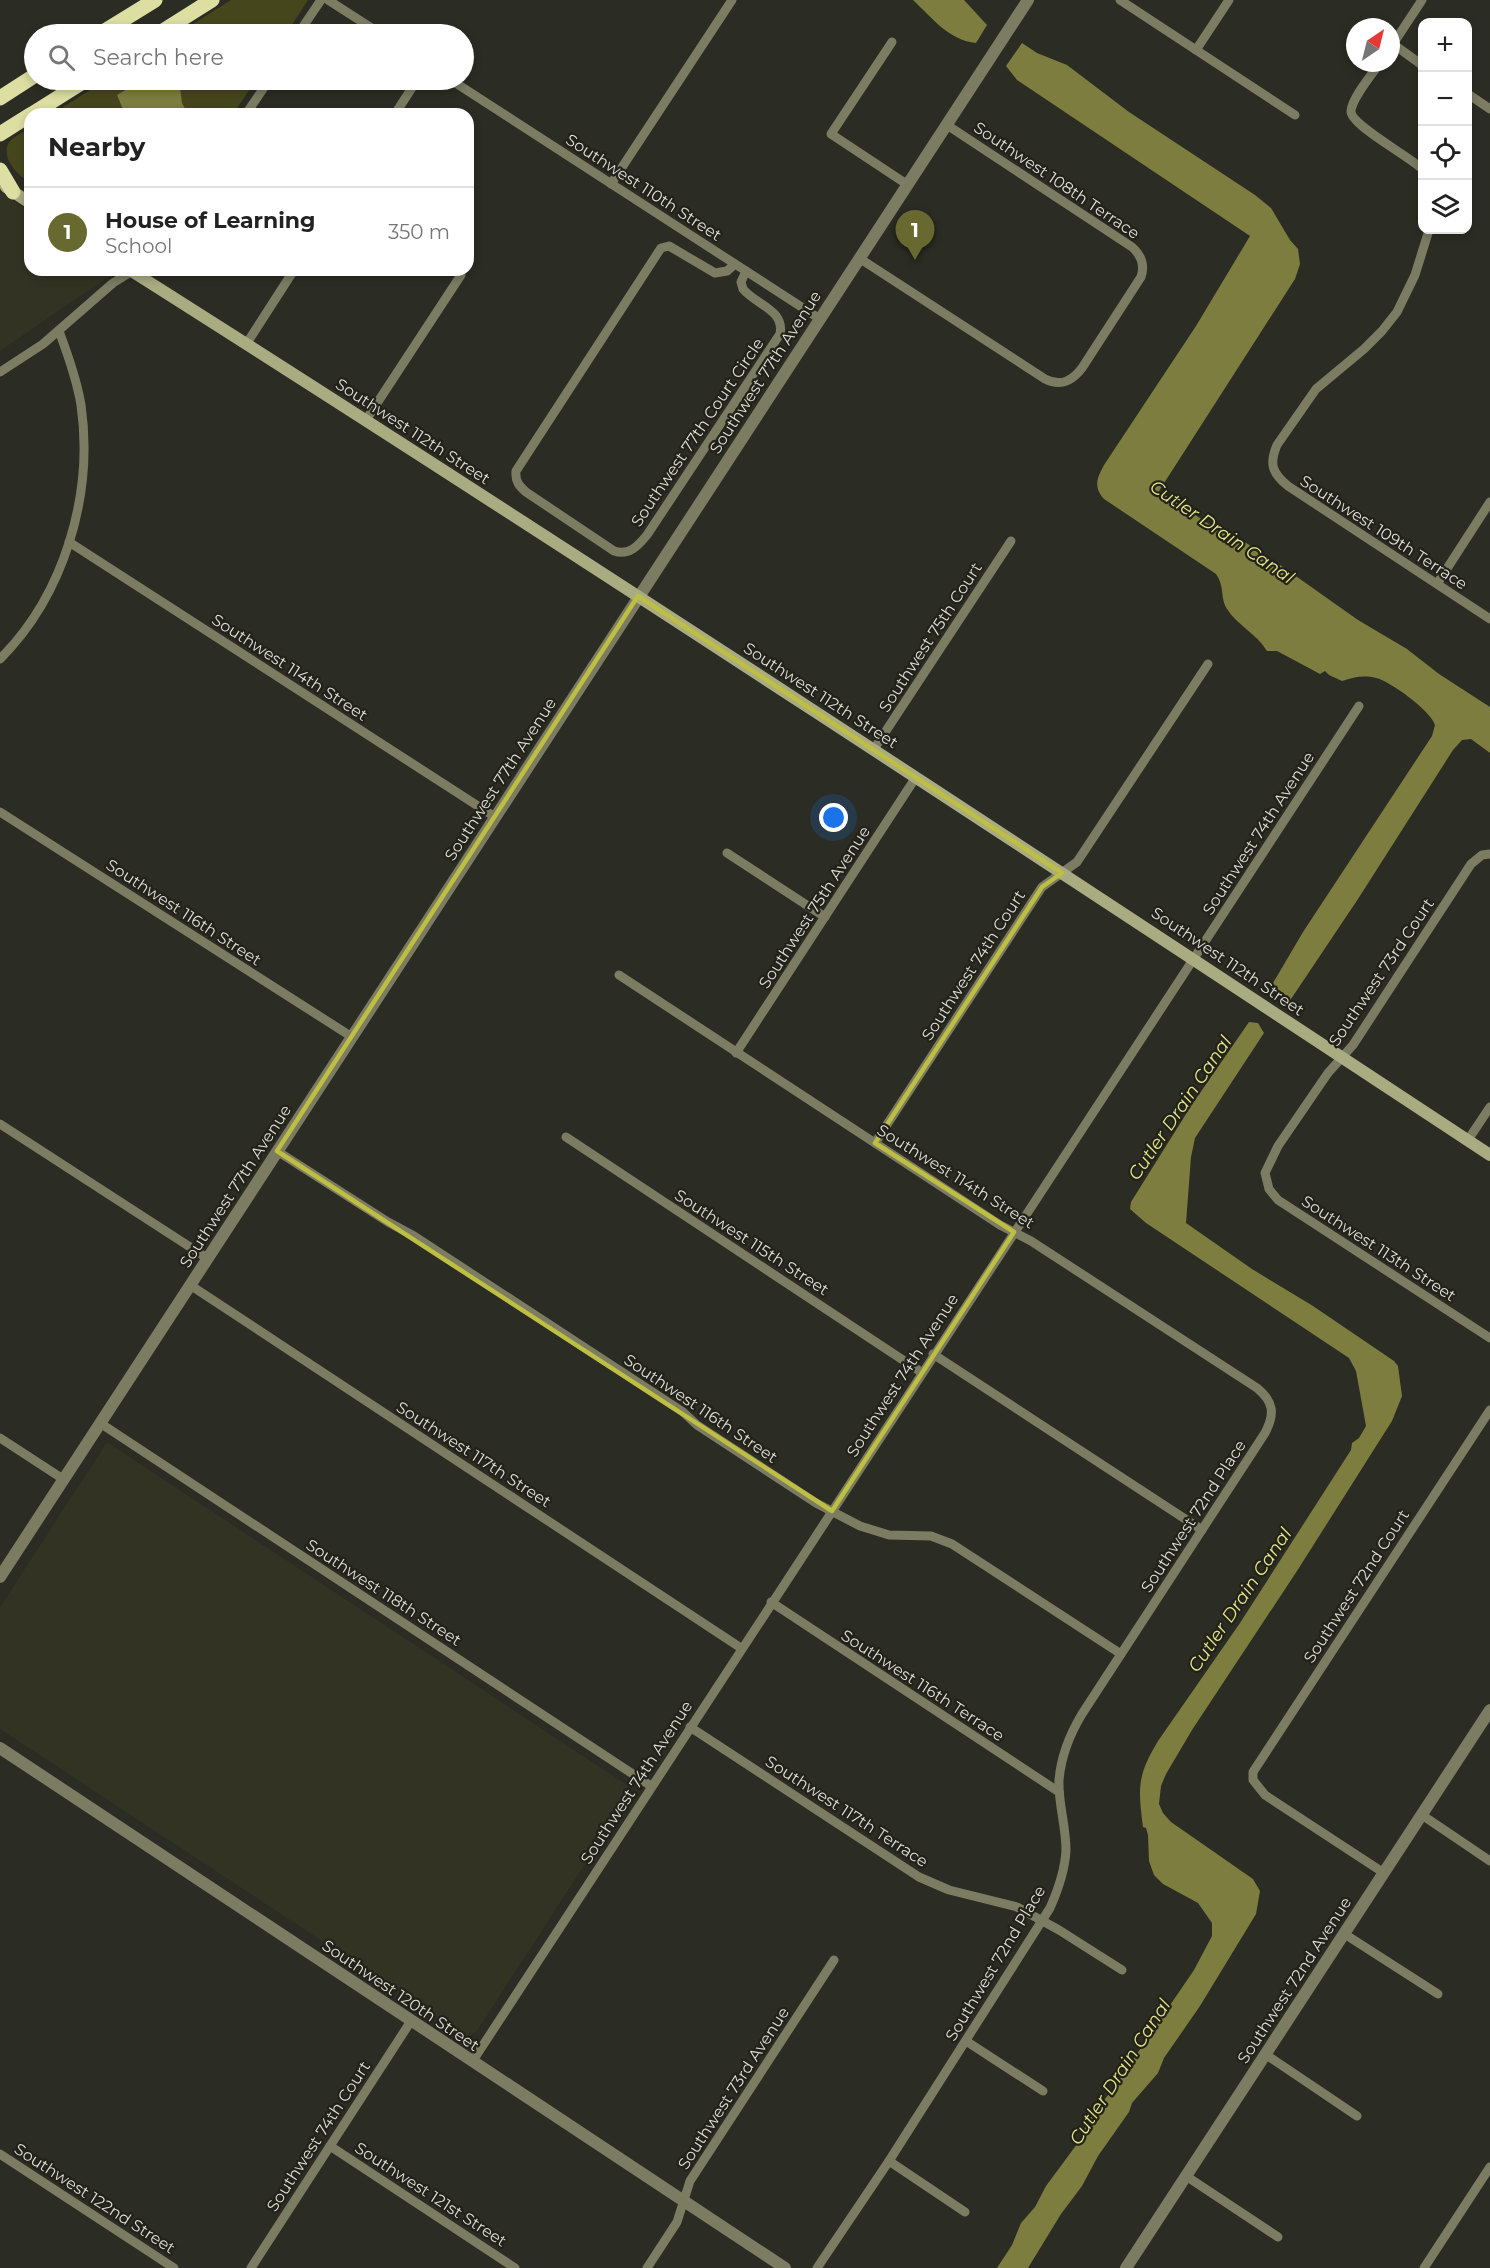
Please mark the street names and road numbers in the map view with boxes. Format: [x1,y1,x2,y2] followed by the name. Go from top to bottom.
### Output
[970,118,1143,243] street label: Southwest 108th Terrace
[562,130,726,245] street label: Southwest 110th Street
[706,287,825,457] street label: Southwest 77th Avenue
[627,334,768,530] street label: Southwest 77th Court Circle
[332,374,494,489] street label: Southwest 112th Street
[1297,471,1471,594] street label: Southwest 109th Terrace
[875,559,986,716] street label: Southwest 75th Court
[208,610,372,725] street label: Southwest 114th Street
[740,638,902,753] street label: Southwest 112th Street
[441,694,560,864] street label: Southwest 77th Avenue
[1199,748,1318,918] street label: Southwest 74th Avenue
[755,822,874,992] street label: Southwest 75th Avenue
[103,855,265,970] street label: Southwest 116th Street
[918,886,1029,1044] street label: Southwest 74th Court
[1325,894,1438,1050] street label: Southwest 73rd Court
[1148,903,1308,1020] street label: Southwest 112th Street
[176,1101,295,1271] street label: Southwest 77th Avenue
[874,1120,1038,1233] street label: Southwest 114th Street
[671,1185,833,1300] street label: Southwest 115th Street
[1298,1191,1460,1306] street label: Southwest 113th Street
[843,1290,962,1460] street label: Southwest 74th Avenue
[620,1350,781,1467] street label: Southwest 116th Street
[393,1397,555,1512] street label: Southwest 117th Street
[1137,1437,1250,1596] street label: Southwest 72nd Place
[1300,1506,1413,1667] street label: Southwest 72nd Court
[302,1535,465,1650] street label: Southwest 118th Street
[838,1626,1008,1745] street label: Southwest 116th Terrace
[577,1697,696,1867] street label: Southwest 74th Avenue
[762,1752,932,1871] street label: Southwest 117th Terrace
[941,1882,1049,2044] street label: Southwest 72nd Place
[1233,1894,1355,2067] street label: Southwest 72nd Avenue
[319,1936,483,2055] street label: Southwest 120th Street
[674,2004,793,2173] street label: Southwest 73rd Avenue
[263,2057,374,2215] street label: Southwest 74th Court
[351,2138,511,2251] street label: Southwest 121st Street
[11,2139,179,2258] street label: Southwest 122nd Street

